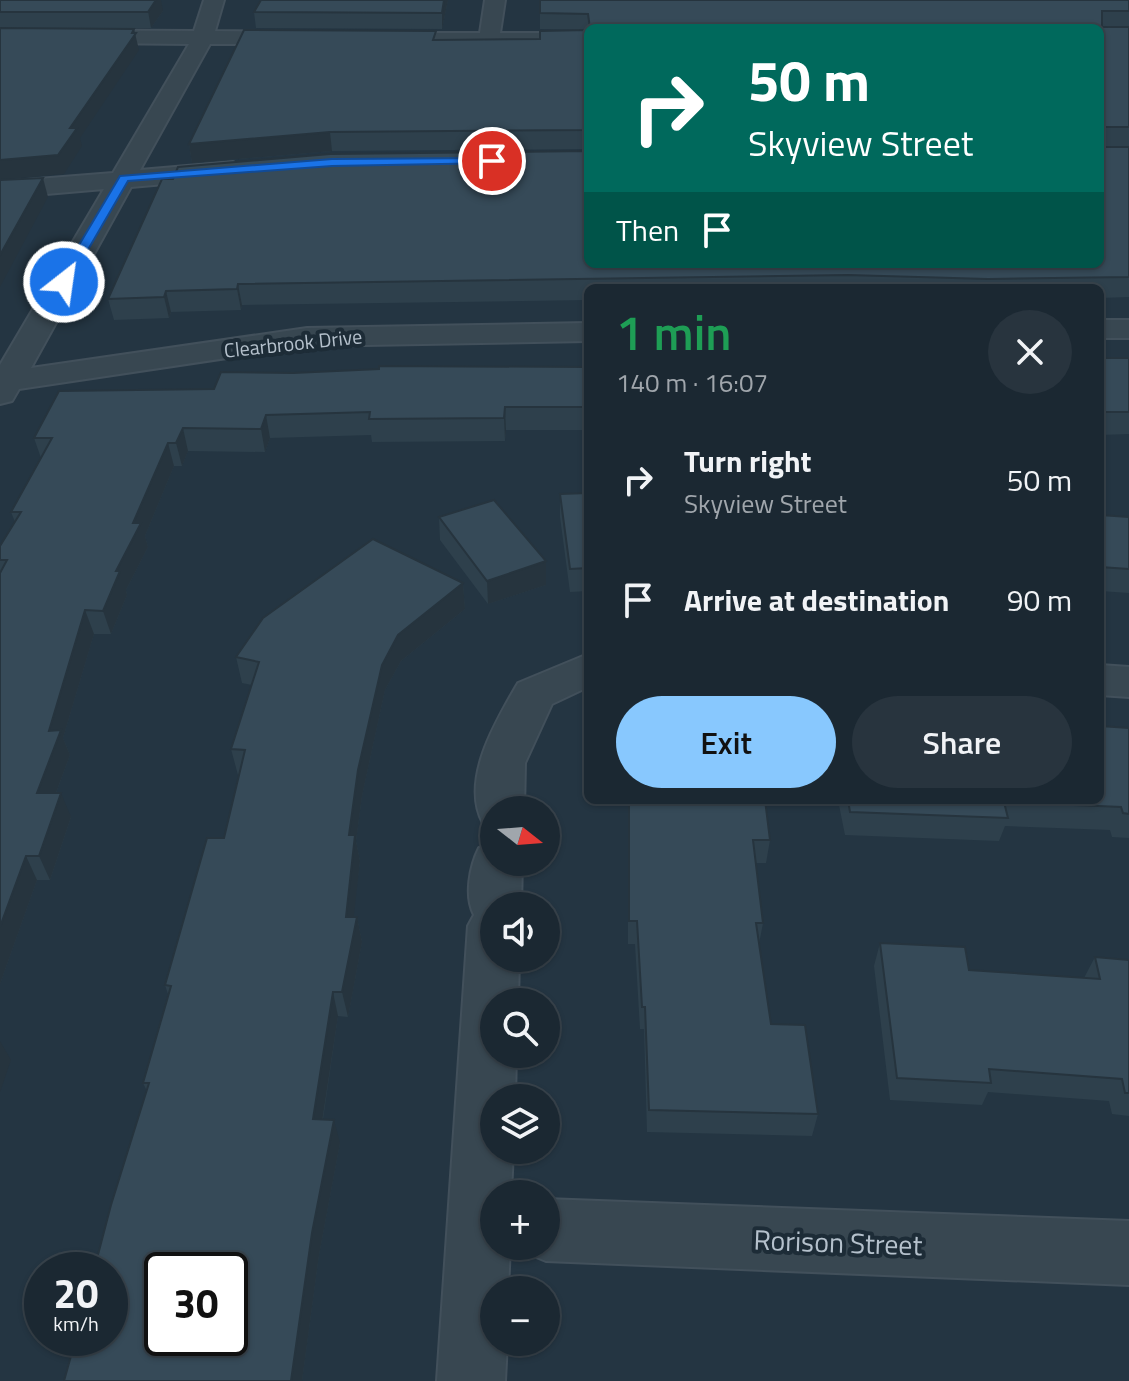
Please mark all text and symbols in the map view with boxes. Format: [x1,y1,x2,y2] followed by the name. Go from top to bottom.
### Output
[748,38,870,123] text: 50 m
[616,56,720,160] icon: right
[748,115,974,170] text: Skyview Street
[458,127,526,195] pin
[470,139,514,183] icon: arrive
[616,207,679,253] text: Then
[695,208,739,252] icon: arrive
[22,240,106,324] position arrow
[616,296,731,369] text: 1 min
[988,310,1072,394] button: close
[222,320,364,366] street label: Clearbrook Drive
[616,363,768,402] text: 140 m · 16:07
[684,438,812,484] text: Turn right
[1007,457,1072,503] text: 50 m
[616,458,660,502] icon: right
[684,484,847,523] text: Skyview Street
[684,577,949,623] text: Arrive at destination
[1007,577,1072,623] text: 90 m
[616,578,660,622] icon: arrive
[616,696,836,788] button: Exit
[852,696,1072,788] button: Share
[480,796,560,876] north arrow
[480,796,560,1356] map controls
[480,892,560,972] button: sound
[480,988,560,1068] button: search
[480,1084,560,1164] button: layers
[480,1180,560,1260] button: +
[753,1218,923,1266] street label: Rorison Street
[144,1252,248,1356] speed limit sign: 30
[54,1263,98,1324] text: 20
[480,1276,560,1356] button: −
[53,1308,99,1339] text: km/h

